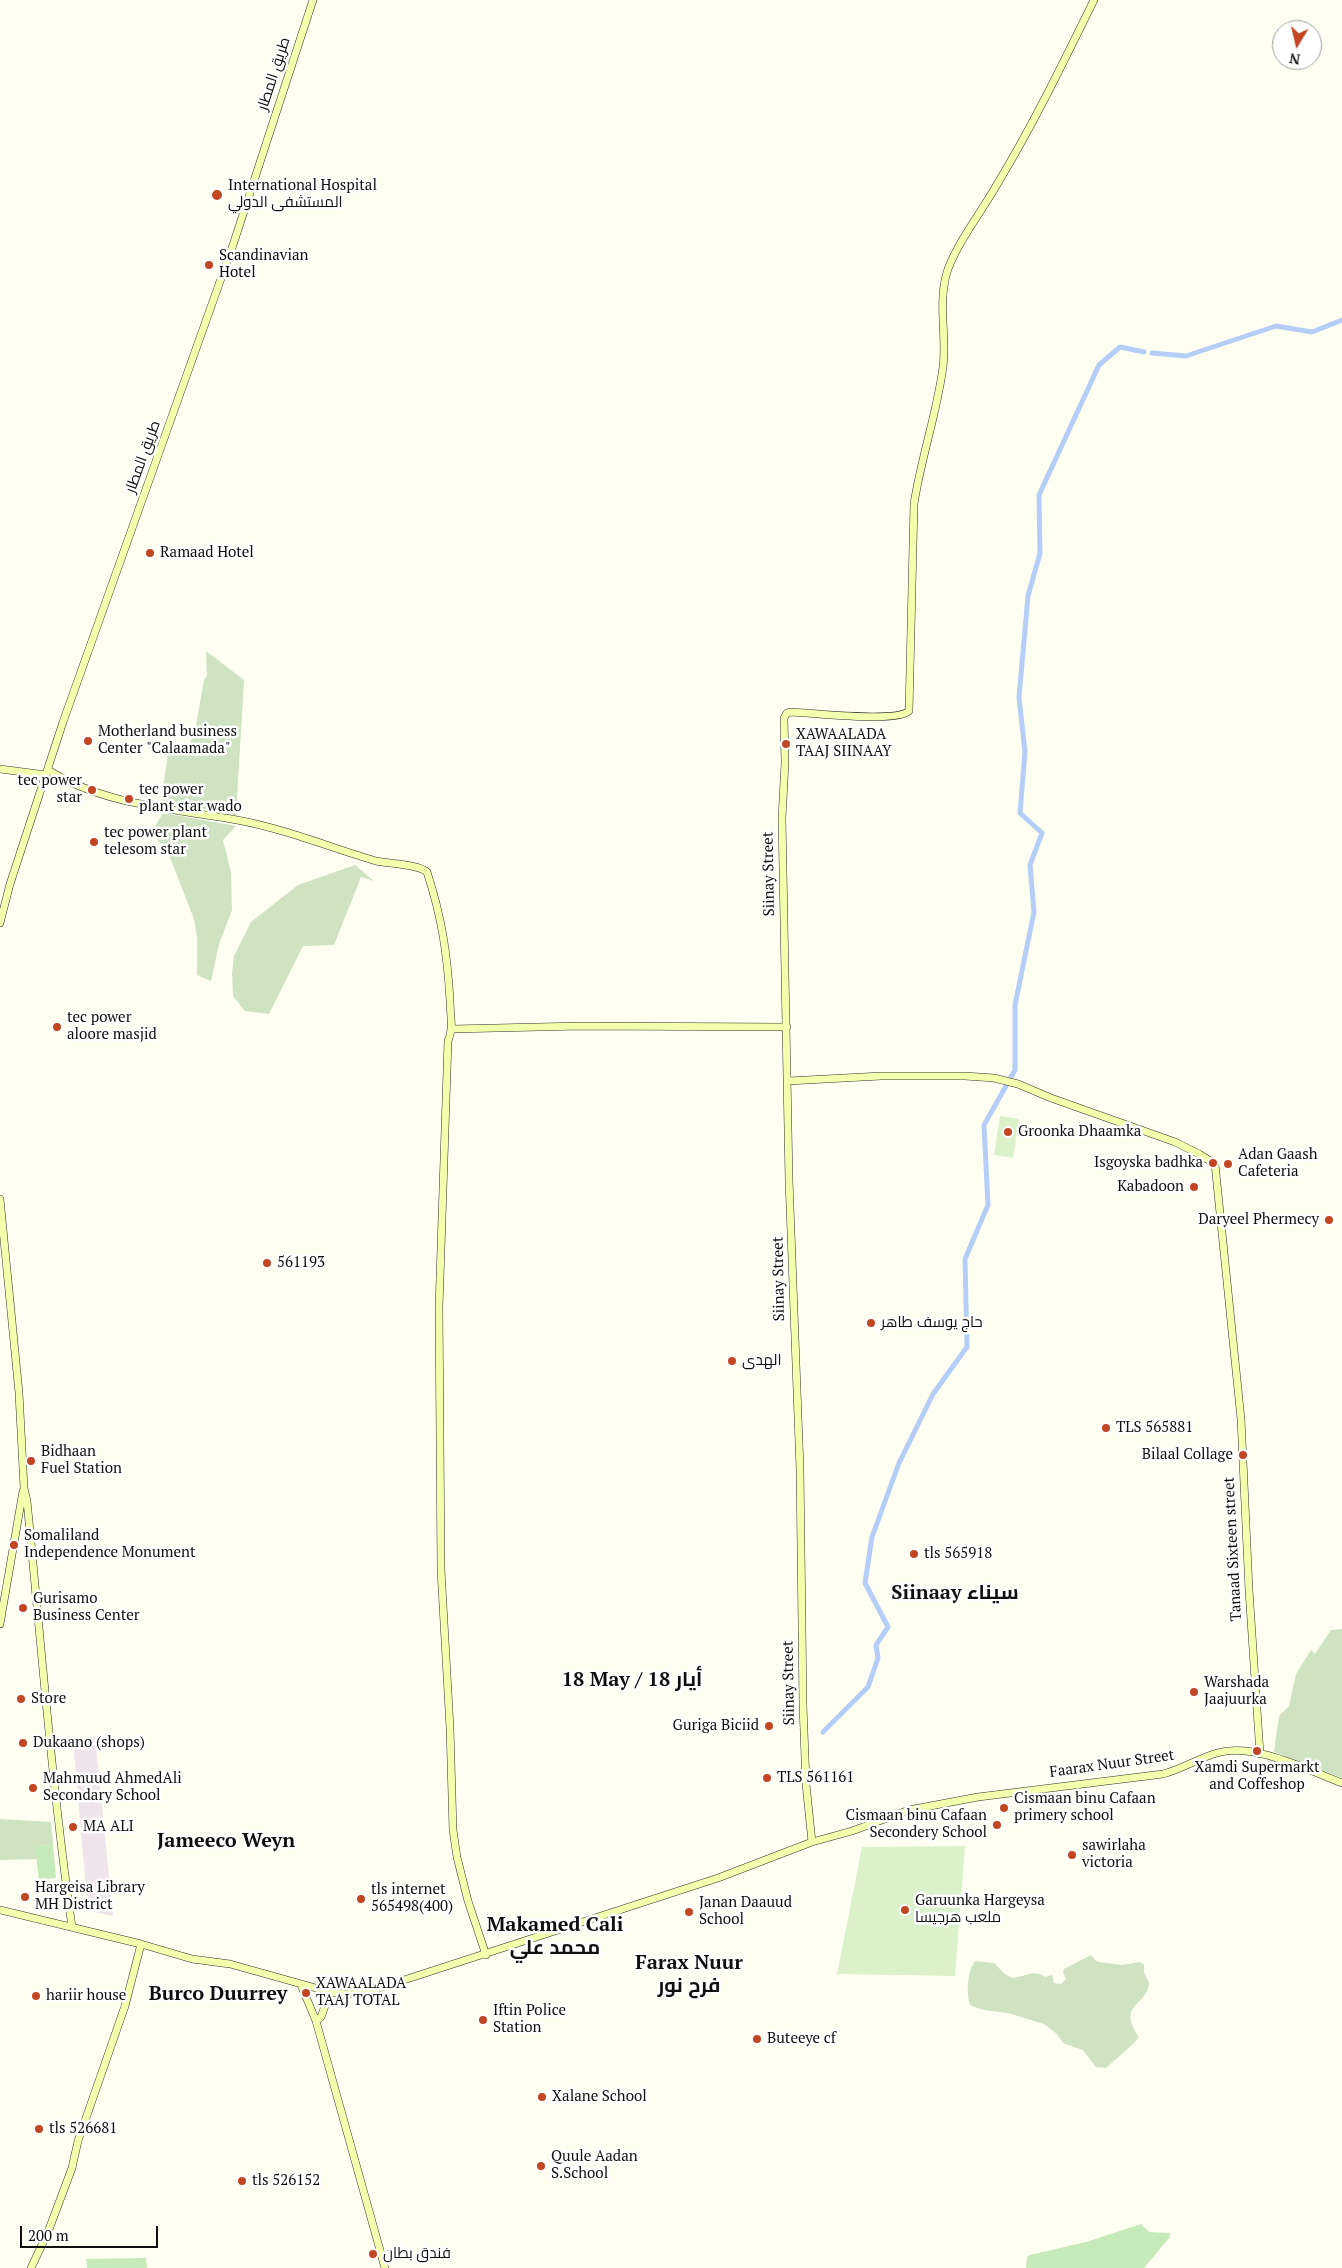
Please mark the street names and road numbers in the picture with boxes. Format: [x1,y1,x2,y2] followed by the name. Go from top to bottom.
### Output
[254,35,294,113] street label: طريق المطار
[122,418,164,496] street label: طريق المطار
[759,831,779,917] street label: Siinay Street
[769,1236,789,1322] street label: Siinay Street
[1220,1476,1246,1622] street label: Tanaad Sixteen street
[779,1640,799,1726] street label: Siinay Street
[1049,1746,1175,1782] street label: Faarax Nuur Street

